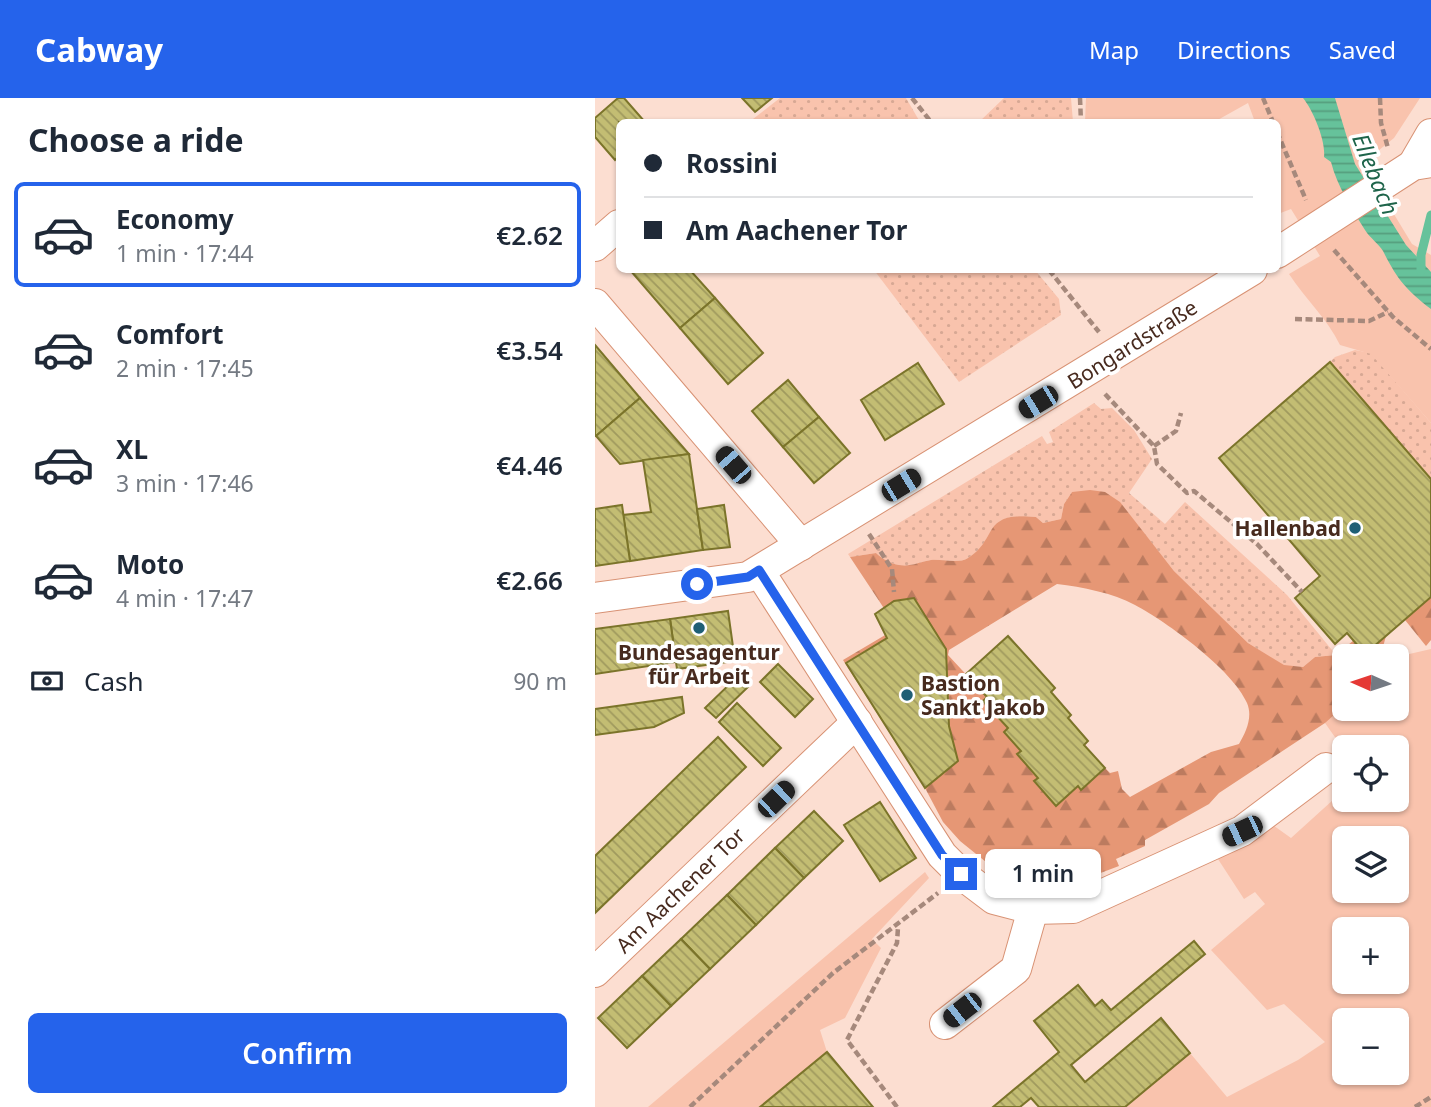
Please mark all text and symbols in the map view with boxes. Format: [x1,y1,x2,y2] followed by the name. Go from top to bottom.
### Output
[35,27,163,72] text: Cabway
[1089,33,1139,66] text: Map
[1177,33,1291,66] text: Directions
[1329,33,1396,66] text: Saved
[28,118,244,161] text: Choose a ride
[1345,128,1407,220] water label: Ellebach
[686,145,778,181] text: Rossini
[116,201,234,237] text: Economy
[32,203,95,266] icon: car
[686,212,907,248] text: Am Aachener Tor
[496,217,563,253] text: €2.62
[116,237,254,269] text: 1 min · 17:44
[1062,293,1202,395] street label: Bongardstraße
[116,316,224,352] text: Comfort
[32,318,95,381] icon: car
[496,332,563,368] text: €3.54
[116,352,254,384] text: 2 min · 17:45
[1015,382,1062,422] car
[116,431,148,467] text: XL
[32,433,95,496] icon: car
[712,442,755,488] car
[496,447,563,483] text: €4.46
[878,465,925,505] car
[116,467,254,499] text: 3 min · 17:46
[1235,514,1341,542] place label: Hallenbad
[1347,520,1363,536] marker: Hallenbad
[116,546,184,582] text: Moto
[32,548,95,611] icon: car
[496,562,563,598] text: €2.66
[681,568,713,600] route start
[116,582,254,614] text: 4 min · 17:47
[691,620,707,636] marker: Bundesagentur für Arbeit
[618,638,781,690] place label: Bundesagentur für Arbeit
[1332,644,1409,721] north arrow
[1332,644,1409,1085] map controls
[28,662,66,700] icon: cash
[84,663,144,699] text: Cash
[513,665,567,697] text: 90 m
[921,669,1045,721] place label: Bastion Sankt Jakob
[899,687,915,703] marker: Bastion Sankt Jakob
[1332,735,1409,812] button: locate
[754,777,799,821] car
[1219,813,1266,849] car
[609,821,751,959] street label: Am Aachener Tor
[1332,826,1409,903] button: layers
[985,850,1101,898] callout: 1 min
[1012,857,1074,889] text: 1 min
[945,858,977,890] route end
[1332,917,1409,994] button: +
[939,989,986,1031] car
[1332,1008,1409,1085] button: −
[28,1013,567,1093] button: Confirm

